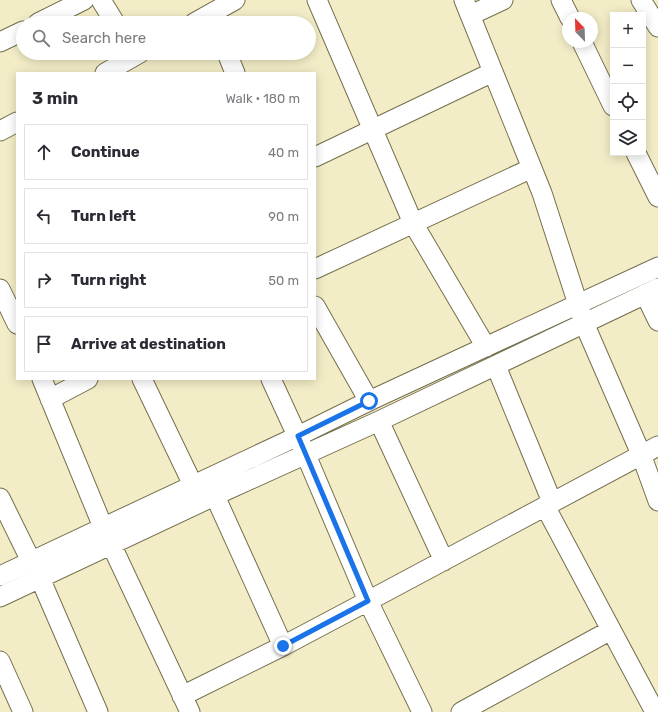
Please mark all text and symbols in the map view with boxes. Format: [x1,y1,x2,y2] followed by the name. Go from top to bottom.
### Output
[562,12,598,48] north arrow
[610,12,646,156] map controls
[610,12,646,48] button: +
[16,16,316,60] search box
[30,27,52,49] icon: search
[62,29,146,47] text: Search here
[610,48,646,84] button: −
[610,84,646,120] button: locate
[32,88,78,108] text: 3 min
[225,91,300,106] text: Walk · 180 m
[610,120,646,156] button: layers
[33,141,55,163] icon: ahead
[71,143,140,161] text: Continue
[268,145,299,160] text: 40 m
[33,205,55,227] icon: left
[71,207,136,225] text: Turn left
[268,209,299,224] text: 90 m
[33,269,55,291] icon: right
[71,271,146,289] text: Turn right
[268,273,299,288] text: 50 m
[33,333,55,355] icon: arrive
[71,335,226,353] text: Arrive at destination
[360,392,378,410] route start
[274,637,292,655] route end

